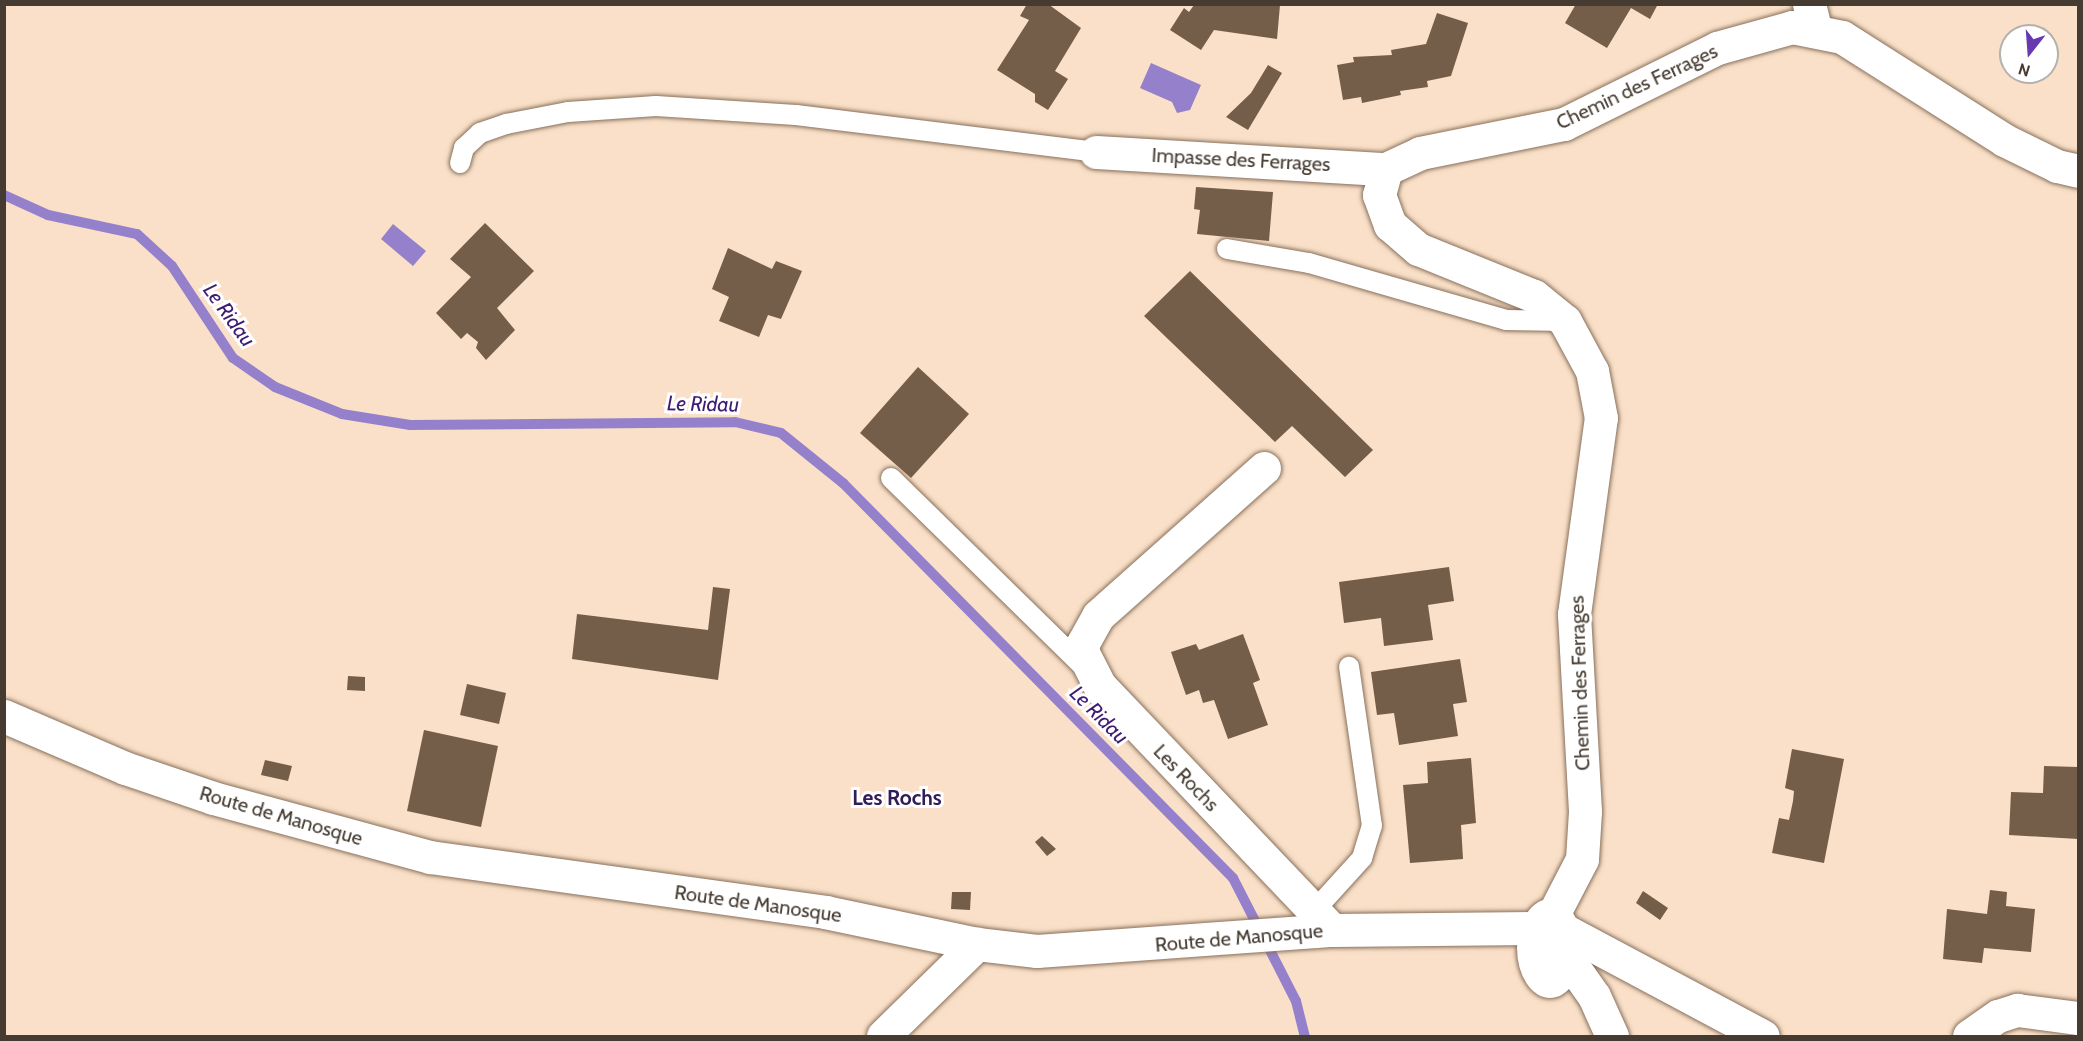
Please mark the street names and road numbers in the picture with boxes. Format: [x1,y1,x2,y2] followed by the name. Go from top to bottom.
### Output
[1552,39,1722,135] street label: Chemin des Ferrages
[1151,143,1331,177] street label: Impasse des Ferrages
[1565,595,1595,771] street label: Chemin des Ferrages
[1148,740,1224,816] street label: Les Rochs
[197,781,365,851] street label: Route de Manosque
[673,880,843,928] street label: Route de Manosque
[1154,919,1324,957] street label: Route de Manosque

